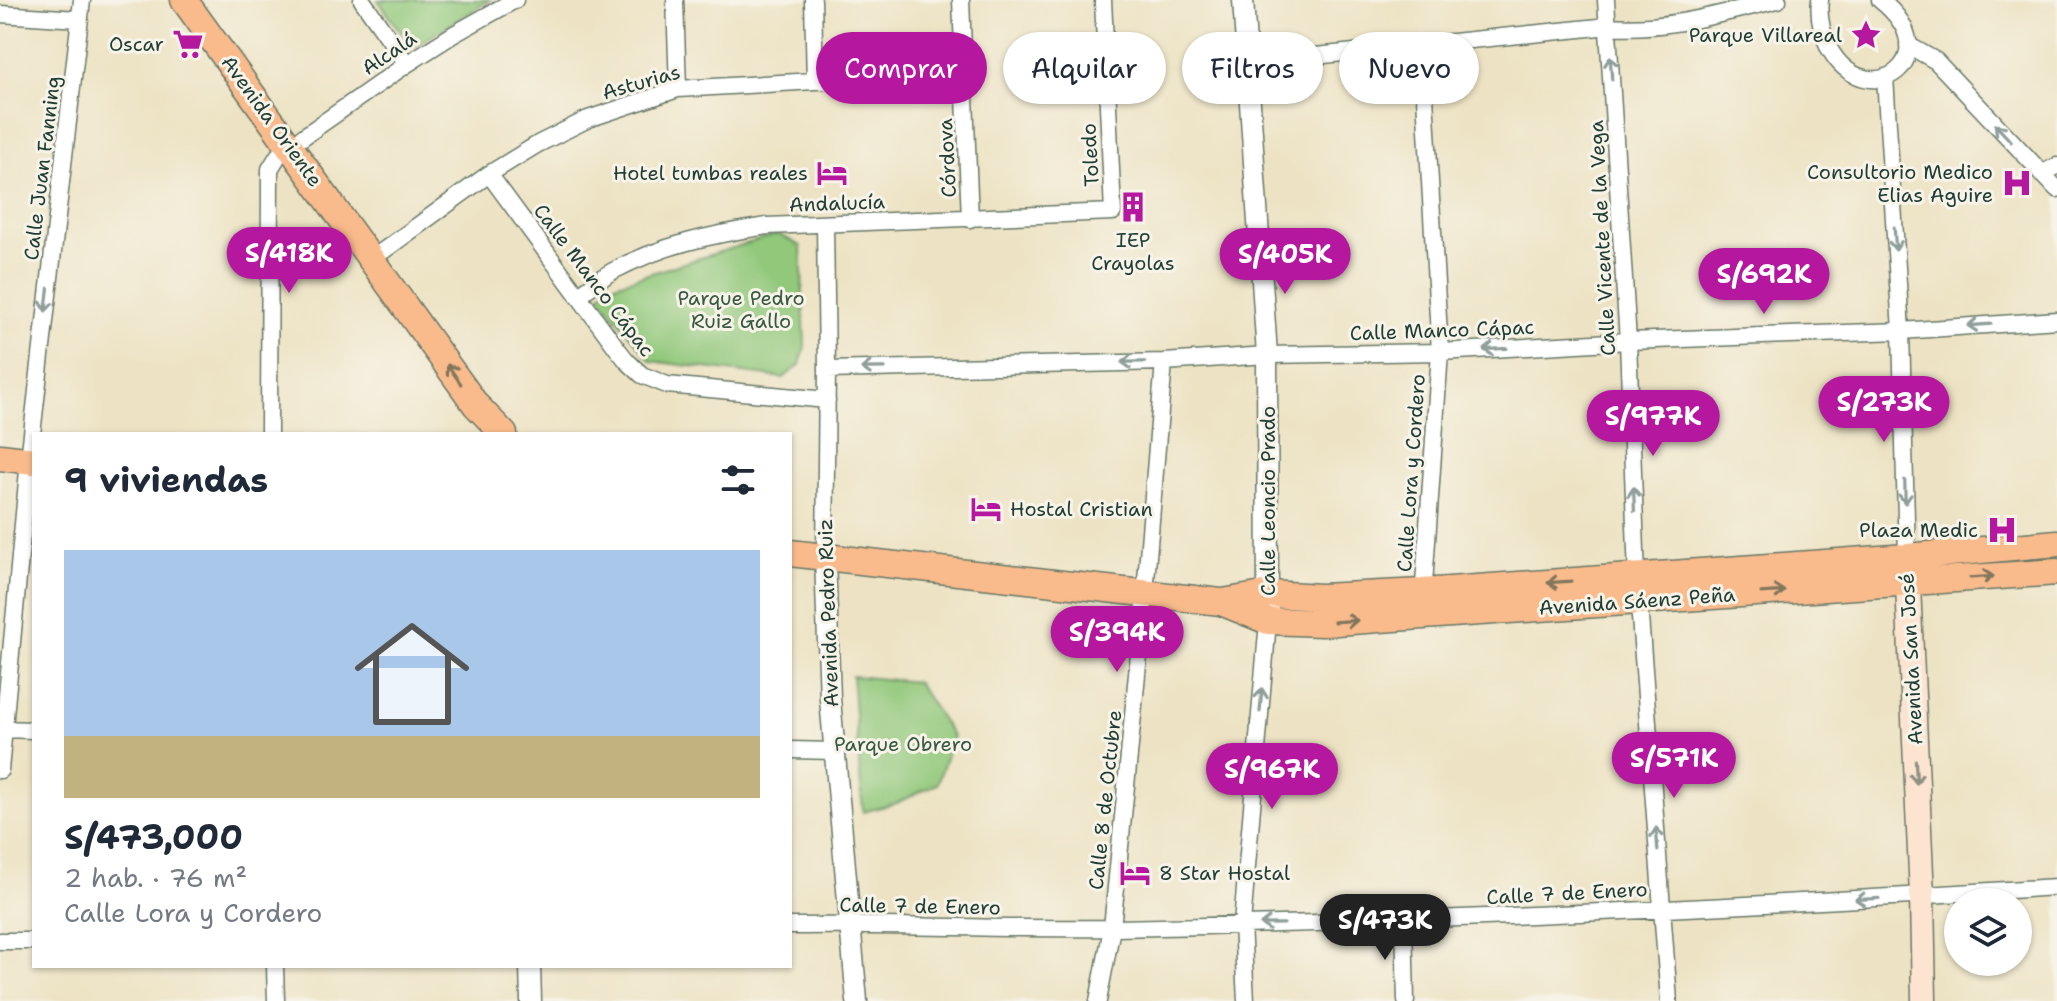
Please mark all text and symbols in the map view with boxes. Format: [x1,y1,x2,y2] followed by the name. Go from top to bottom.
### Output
[1849,18,1883,52] place icon: Parque Villareal
[1689,22,1842,48] place label: Parque Villareal
[357,25,422,81] street label: Alcalá
[171,27,205,61] supermarket icon: Oscar
[109,31,164,57] place label: Oscar
[816,32,987,104] chip: Comprar
[1003,32,1166,104] chip: Alquilar
[1182,32,1323,104] chip: Filtros
[1339,32,1479,104] chip: Nuevo
[216,50,328,192] street label: Avenida Oriente
[1603,55,1618,82] one-way arrow
[599,58,683,106] street label: Asturias
[18,74,66,262] street label: Calle Juan Fanning
[932,117,962,198] street label: Córdova
[1583,119,1621,356] street label: Calle Vicente de la Vega
[1075,123,1105,187] street label: Toledo
[1994,123,2013,143] one-way arrow
[815,156,849,190] hotel icon: Hotel tumbas reales
[1807,159,1993,208] place label: Consultorio Medico Elias Aguire
[613,160,808,186] place label: Hotel tumbas reales
[2000,166,2034,200] hospital icon: Consultorio Medico Elias Aguire
[789,188,886,218] street label: Andalucía
[1116,190,1150,224] building icon: IEP Crayolas
[528,198,660,362] street label: Calle Manco Cápac
[1888,225,1903,252] one-way arrow
[224,227,354,295] pin: S/418K
[1091,227,1175,276] place label: IEP Crayolas
[1220,228,1350,296] pin: S/405K
[245,235,333,270] text: S/418K
[1238,236,1332,271] text: S/405K
[1699,248,1829,316] pin: S/692K
[1716,256,1812,291] text: S/692K
[677,285,805,334] park label: Parque Pedro Ruiz Gallo
[40,286,55,313] one-way arrow
[1349,314,1535,346] street label: Calle Manco Cápac
[1966,318,1993,333] one-way arrow
[1482,342,1509,357] one-way arrow
[1120,355,1147,370] one-way arrow
[860,361,887,376] one-way arrow
[446,364,463,386] one-way arrow
[1391,373,1431,573] street label: Calle Lora y Cordero
[1819,376,1949,444] pin: S/273K
[1836,384,1932,419] text: S/273K
[1588,390,1718,458] pin: S/977K
[1605,398,1701,433] text: S/977K
[1255,406,1281,596] street label: Calle Leoncio Prado
[64,457,268,503] text: 9 viviendas
[716,458,760,502] icon: filters
[1897,479,1913,505] one-way arrow
[1627,486,1642,513] one-way arrow
[969,492,1003,526] hotel icon: Hostal Cristian
[1010,496,1153,522] place label: Hostal Cristian
[1985,513,2019,547] hospital icon: Plaza Medic
[1859,517,1978,543] place label: Plaza Medic
[812,518,844,708] street label: Avenida Pedro Ruiz
[1968,569,1995,584] one-way arrow
[1894,572,1928,746] street label: Avenida San José
[1546,575,1573,590] one-way arrow
[1538,581,1737,621] street label: Avenida Sáenz Peña
[1759,584,1786,599] one-way arrow
[340,602,484,746] icon: home
[1052,606,1182,674] pin: S/394K
[1332,613,1359,628] one-way arrow
[1069,614,1165,649] text: S/394K
[1254,687,1269,714] one-way arrow
[1083,709,1127,891] street label: Calle 8 de Octubre
[834,731,972,757] park label: Parque Obrero
[1609,732,1739,800] pin: S/571K
[1630,740,1718,775] text: S/571K
[1207,743,1337,811] pin: S/967K
[1224,751,1320,786] text: S/967K
[1909,758,1924,785] one-way arrow
[64,814,243,860] text: S/473,000
[1649,827,1664,853] one-way arrow
[1118,856,1152,890] hotel icon: 8 Star Hostal
[64,860,247,895] text: 2 hab. · 76 m²
[1159,860,1290,886] place label: 8 Star Hostal
[1486,876,1648,910] street label: Calle 7 de Enero
[1944,888,2032,976] map controls
[1944,888,2032,976] button: layers
[1854,891,1881,906] one-way arrow
[839,892,1001,920] street label: Calle 7 de Enero
[1320,894,1450,962] pin: S/473K
[64,895,322,930] text: Calle Lora y Cordero
[1338,902,1432,937] text: S/473K
[1259,916,1286,931] one-way arrow

